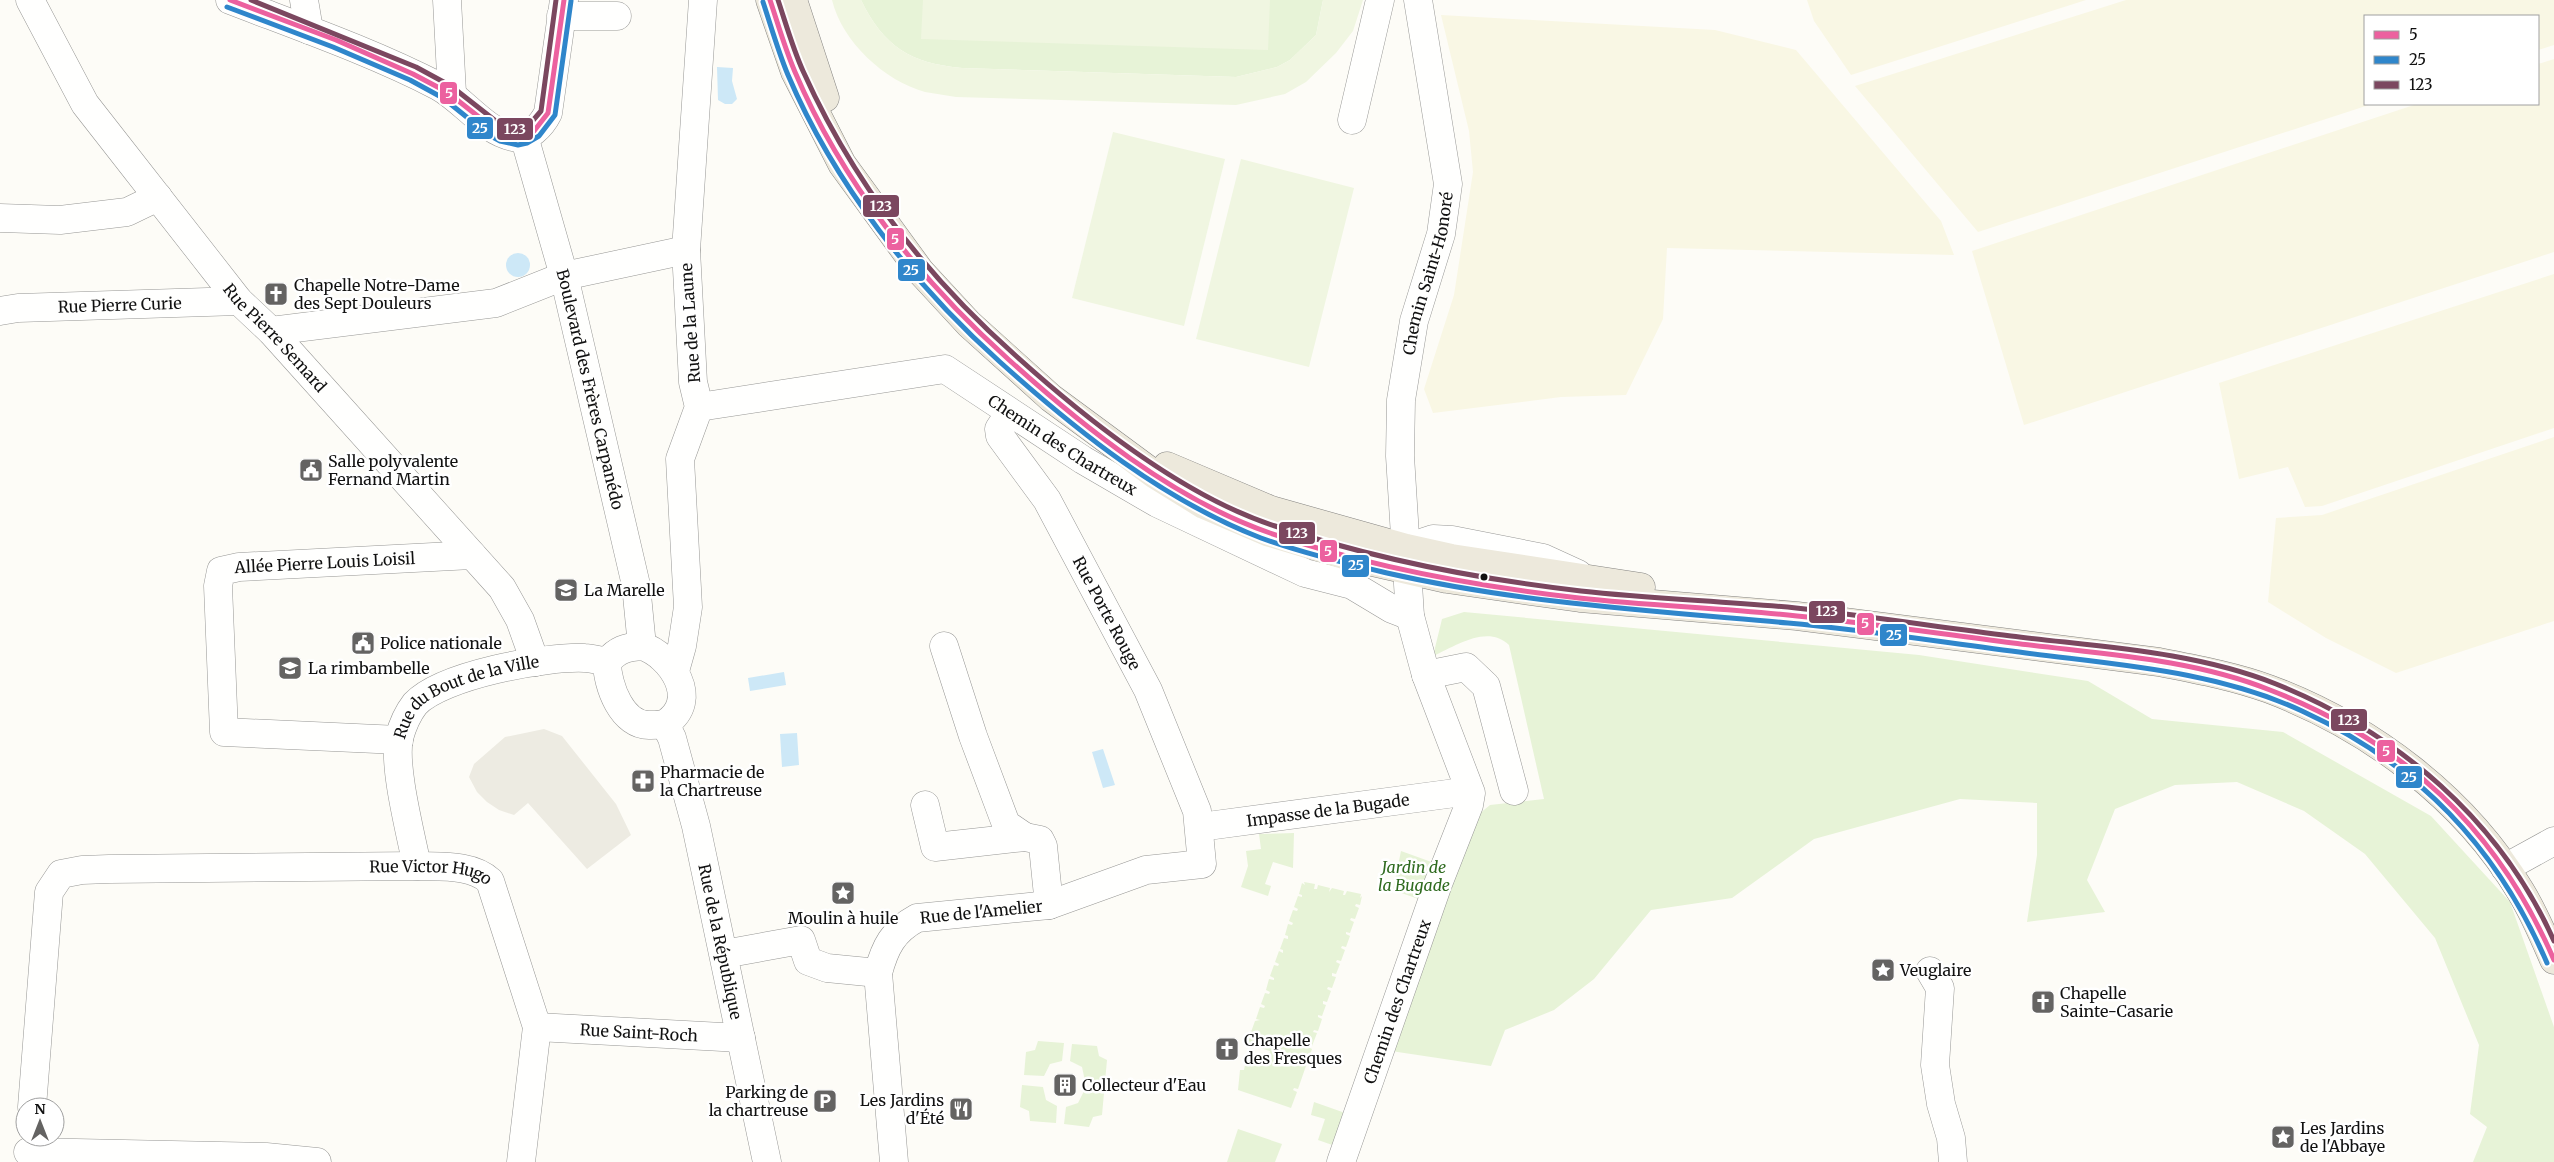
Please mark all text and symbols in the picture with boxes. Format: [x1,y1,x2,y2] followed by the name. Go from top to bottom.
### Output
[2364,15,2539,105] legend
[2409,25,2418,44] text: 5
[2409,50,2426,69] text: 25
[2409,75,2433,94] text: 123
[439,81,458,105] line badge: 5
[445,84,453,102] text: 5
[466,116,494,140] line badge: 25
[496,117,534,141] line badge: 123
[472,119,488,137] text: 25
[504,120,526,138] text: 123
[1399,190,1457,356] street label: Chemin Saint-Honoré
[862,194,900,218] line badge: 123
[870,197,892,215] text: 123
[886,227,905,251] line badge: 5
[891,230,899,248] text: 5
[897,258,926,282] line badge: 25
[903,261,919,279] text: 25
[676,262,704,384] street label: Rue de la Laune
[553,267,628,512] street label: Boulevard des Frères Carpanédo
[294,275,460,313] place label: Chapelle Notre-Dame des Sept Douleurs
[219,279,331,396] street label: Rue Pierre Semard
[263,281,289,307] church icon: Chapelle Notre-Dame des Sept Douleurs
[57,293,182,317] street label: Rue Pierre Curie
[984,390,1141,500] street label: Chemin des Chartreux
[328,451,458,489] place label: Salle polyvalente Fernand Martin
[298,457,324,483] public building icon: Salle polyvalente Fernand Martin
[1278,521,1316,545] line badge: 123
[1286,524,1308,542] text: 123
[1319,539,1338,563] line badge: 5
[1324,542,1332,560] text: 5
[233,548,416,577] street label: Allée Pierre Louis Loisil
[1069,553,1145,673] street label: Rue Porte Rouge
[1341,554,1370,578] line badge: 25
[1348,556,1364,574] text: 25
[1479,572,1489,582] unlabelled marker
[553,577,579,603] school or university icon: La Marelle
[584,580,665,600] place label: La Marelle
[1808,600,1846,624] line badge: 123
[1816,602,1838,620] text: 123
[1856,612,1875,636] line badge: 5
[1861,614,1869,632] text: 5
[1879,623,1908,647] line badge: 25
[1886,626,1902,644] text: 25
[350,630,376,656] public building icon: Police nationale
[380,633,502,653] place label: Police nationale
[389,651,540,741] street label: Rue du Bout de la Ville
[277,655,303,681] school or university icon: La rimbambelle
[308,658,430,678] place label: La rimbambelle
[2330,708,2368,732] line badge: 123
[2338,711,2360,729] text: 123
[2376,739,2396,763] line badge: 5
[2382,742,2390,760] text: 5
[660,762,764,800] place label: Pharmacie de la Chartreuse
[2395,765,2423,789] line badge: 25
[630,768,656,794] pharmacy icon: Pharmacie de la Chartreuse
[2401,768,2417,786] text: 25
[1245,789,1411,831] street label: Impasse de la Bugade
[369,856,496,889] street label: Rue Victor Hugo
[1378,857,1450,895] park label: Jardin de la Bugade
[694,862,747,1021] street label: Rue de la République
[830,880,856,906] place icon: Moulin à huile
[919,896,1043,928] street label: Rue de l'Amelier
[788,908,898,928] place label: Moulin à huile
[1359,916,1435,1086] street label: Chemin des Chartreux
[1870,957,1896,983] place icon: Veuglaire
[1899,960,1971,980] place label: Veuglaire
[2060,983,2173,1021] place label: Chapelle Sainte-Casarie
[2030,989,2056,1015] church icon: Chapelle Sainte-Casarie
[579,1019,699,1046] street label: Rue Saint-Roch
[1244,1030,1342,1068] place label: Chapelle des Fresques
[1214,1036,1240,1062] church icon: Chapelle des Fresques
[1052,1072,1078,1098] building icon: Collecteur d'Eau
[1082,1075,1206,1095] place label: Collecteur d'Eau
[709,1082,808,1120] place label: Parking de la chartreuse
[812,1088,838,1114] parking icon: Parking de la chartreuse
[860,1090,944,1128] place label: Les Jardins d'Été
[948,1096,974,1122] restaurant icon: Les Jardins d'Été
[15,1097,65,1147] north arrow
[34,1100,46,1118] text: N
[2300,1118,2385,1156] place label: Les Jardins de l'Abbaye
[2270,1124,2296,1150] place icon: Les Jardins de l'Abbaye

